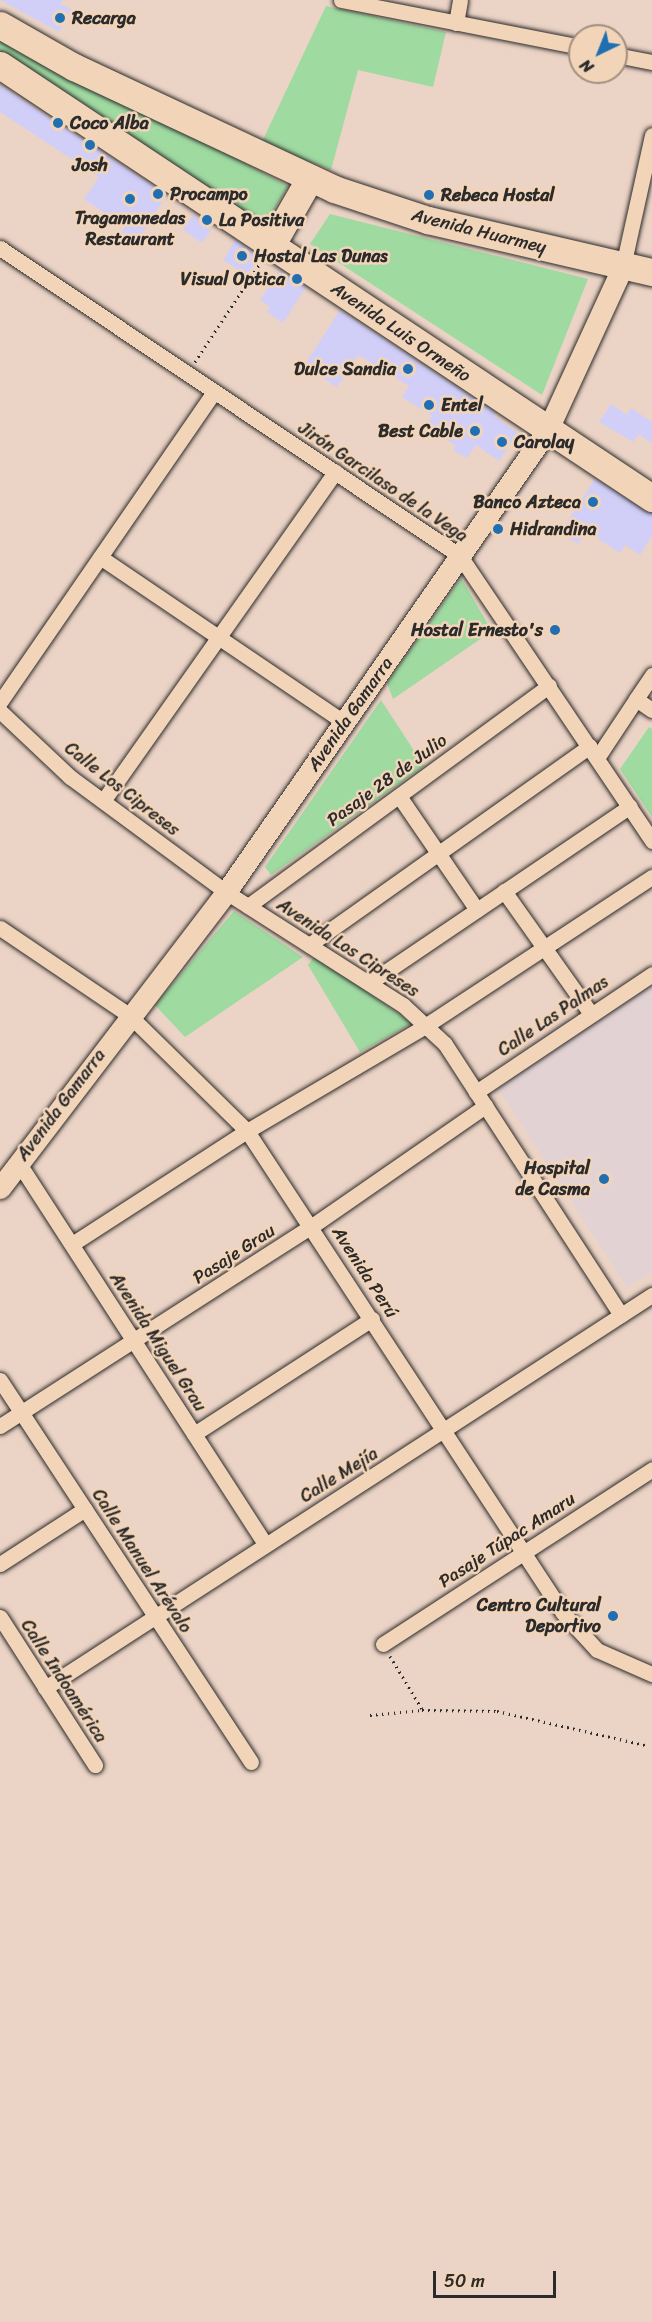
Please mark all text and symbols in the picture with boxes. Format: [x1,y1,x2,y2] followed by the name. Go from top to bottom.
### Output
[72,7,136,29] place label: Recarga
[53,11,67,25] marker: Recarga
[568,24,628,84] north arrow
[573,52,601,80] text: N
[70,112,149,134] place label: Coco Alba
[51,116,65,130] marker: Coco Alba
[83,138,97,152] marker: Josh
[72,154,108,176] place label: Josh
[170,183,248,205] place label: Procampo
[441,184,555,206] place label: Rebeca Hostal
[151,187,165,201] marker: Procampo
[422,188,436,202] marker: Rebeca Hostal
[123,192,137,206] marker: Tragamonedas Restaurant
[410,204,548,258] street label: Avenida Huarmey
[75,208,185,250] place label: Tragamonedas Restaurant
[219,209,305,231] place label: La Positiva
[200,213,214,227] marker: La Positiva
[254,245,389,267] place label: Hostal Las Dunas
[235,249,249,263] marker: Hostal Las Dunas
[181,268,285,290] place label: Visual Optica
[290,272,304,286] marker: Visual Optica
[327,277,475,387] street label: Avenida Luis Ormeño
[294,358,396,380] place label: Dulce Sandia
[401,362,415,376] marker: Dulce Sandia
[441,394,483,416] place label: Entel
[422,398,436,412] marker: Entel
[294,417,472,547] street label: Jirón Garcilaso de la Vega
[377,420,463,442] place label: Best Cable
[468,424,482,438] marker: Best Cable
[514,431,574,453] place label: Carolay
[495,435,509,449] marker: Carolay
[473,491,581,513] place label: Banco Azteca
[586,495,600,509] marker: Banco Azteca
[510,518,597,540] place label: Hidrandina
[491,522,505,536] marker: Hidrandina
[410,619,543,641] place label: Hostal Ernesto's
[548,623,562,637] marker: Hostal Ernesto's
[303,653,397,775] street label: Avenida Gamarra
[323,729,451,831] street label: Pasaje 28 de Julio
[60,737,184,841] street label: Calle Los Cipreses
[273,894,423,1002] street label: Avenida Los Cipreses
[493,971,613,1061] street label: Calle Las Palmas
[12,1045,110,1165] street label: Avenida Gamarra
[515,1158,590,1200] place label: Hospital de Casma
[595,1170,613,1188] marker: Hospital de Casma
[189,1219,279,1289] street label: Pasaje Grau
[327,1222,403,1322] street label: Avenida Perú
[105,1268,211,1416] street label: Avenida Miguel Grau
[296,1442,382,1508] street label: Calle Mejía
[88,1485,196,1637] street label: Calle Manuel Arévalo
[435,1488,579,1592] street label: Pasaje Túpac Amaru
[477,1595,601,1638] place label: Centro Cultural Deportivo
[606,1609,620,1623] marker: Centro Cultural Deportivo
[16,1615,112,1747] street label: Calle Indoamérica
[436,2259,559,2297] scale bar
[444,2265,485,2297] text: 50 m

